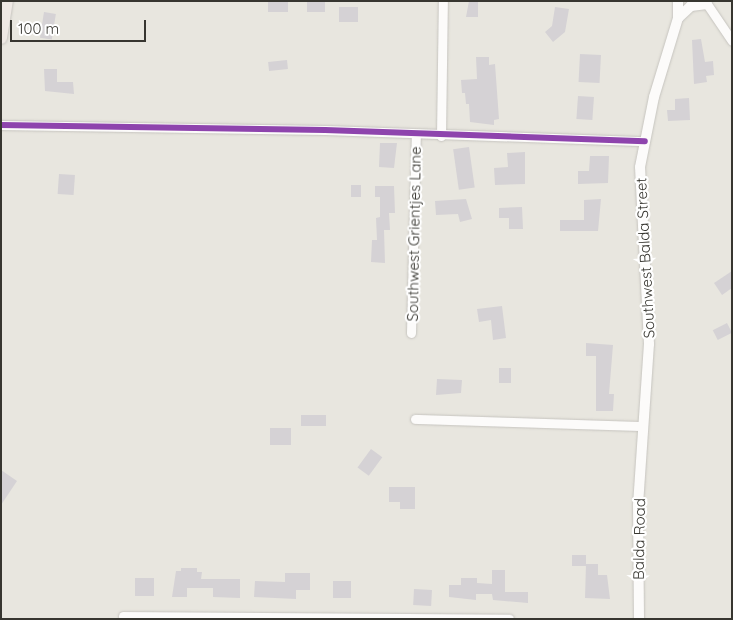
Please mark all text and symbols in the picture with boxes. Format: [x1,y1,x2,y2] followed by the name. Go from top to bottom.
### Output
[12,10,149,42] scale bar
[18,19,59,38] text: 100 m
[403,146,425,322] street label: Southwest Grientjes Lane
[632,177,658,339] street label: Southwest Balda Street
[629,498,649,580] street label: Balda Road

